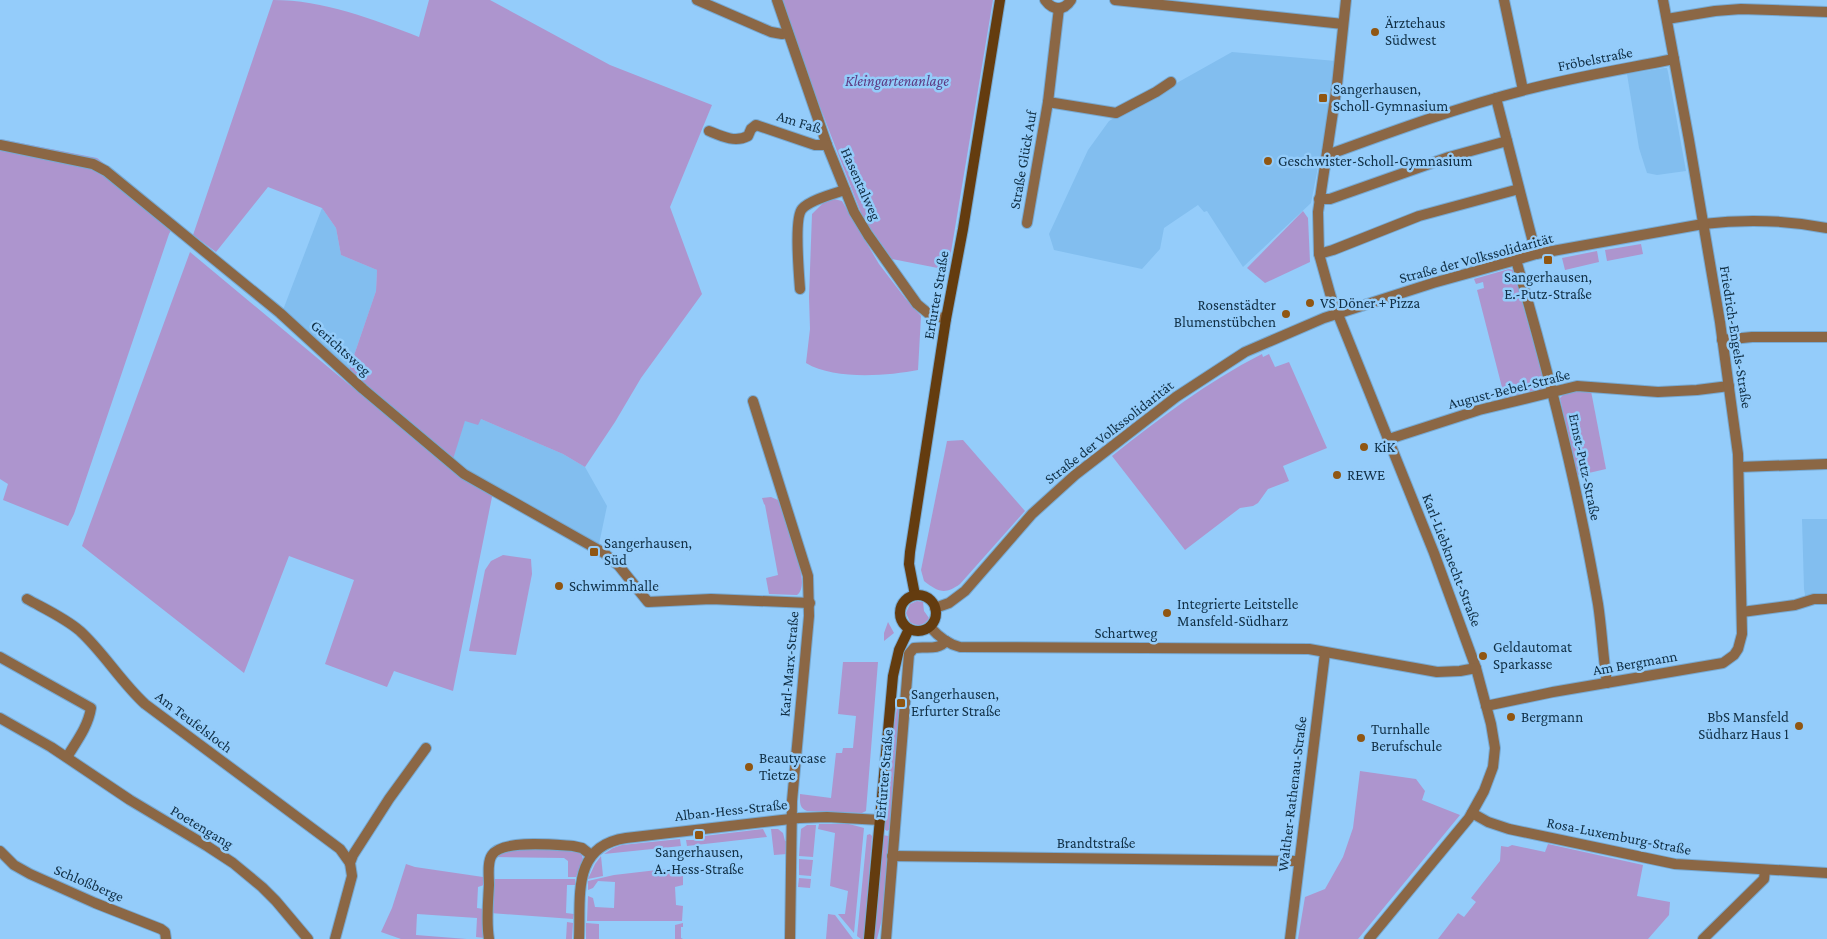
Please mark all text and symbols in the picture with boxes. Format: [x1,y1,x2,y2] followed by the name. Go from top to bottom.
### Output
[1385,15,1446,48] place label: Ärztehaus Südwest
[1369,26,1381,38] marker: Ärztehaus Südwest
[1556,44,1634,74] street label: Fröbelstraße
[845,73,949,90] park label: Kleingartenanlage
[1333,81,1448,115] place label: Sangerhausen, Scholl-Gymnasium
[1317,92,1329,104] marker: Sangerhausen, Scholl-Gymnasium
[775,108,824,137] street label: Am Faß
[1006,108,1040,211] street label: Straße Glück Auf
[837,145,884,223] street label: Hasentalweg
[1278,153,1473,170] place label: Geschwister-Scholl-Gymnasium
[1262,155,1274,167] marker: Geschwister-Scholl-Gymnasium
[1397,229,1556,286] street label: Straße der Volkssolidarität
[920,249,952,341] street label: Erfurter Straße
[1542,254,1554,266] marker: Sangerhausen, E.-Putz-Straße
[1716,265,1755,410] street label: Friedrich-Engels-Straße
[1504,269,1592,302] place label: Sangerhausen, E.-Putz-Straße
[1320,295,1420,311] place label: VS Döner + Pizza
[1174,297,1277,330] place label: Rosenstädter Blumenstübchen
[1304,297,1316,309] marker: VS Döner + Pizza
[1280,308,1292,320] marker: Rosenstädter Blumenstübchen
[307,317,374,380] street label: Gerichtsweg
[1446,366,1572,413] street label: August-Bebel-Straße
[1042,376,1177,487] street label: Straße der Volkssolidarität
[1566,412,1604,522] street label: Ernst-Putz-Straße
[1374,439,1396,455] place label: KiK
[1358,441,1370,453] marker: KiK
[1347,467,1385,483] place label: REWE
[1331,469,1343,481] marker: REWE
[1419,491,1485,629] street label: Karl-Liebknecht-Straße
[604,535,692,568] place label: Sangerhausen, Süd
[588,546,600,558] marker: Sangerhausen, Süd
[569,578,659,594] place label: Schwimmhalle
[553,580,565,592] marker: Schwimmhalle
[1177,596,1299,629] place label: Integrierte Leitstelle Mansfeld-Südharz
[1161,607,1173,619] marker: Integrierte Leitstelle Mansfeld-Südharz
[776,610,802,717] street label: Karl-Marx-Straße
[1094,625,1158,642] street label: Schartweg
[1493,639,1573,673] place label: Geldautomat Sparkasse
[1591,648,1679,679] street label: Am Bergmann
[1477,650,1489,662] marker: Geldautomat Sparkasse
[911,686,1001,719] place label: Sangerhausen, Erfurter Straße
[152,688,236,756] street label: Am Teufelsloch
[895,697,907,709] marker: Sangerhausen, Erfurter Straße
[1521,709,1583,726] place label: Bergmann
[1698,709,1789,742] place label: BbS Mansfeld Südharz Haus 1
[1505,711,1517,723] marker: Bergmann
[1275,715,1310,873] street label: Walther-Rathenau-Straße
[1793,720,1805,732] marker: BbS Mansfeld Südharz Haus 1
[1371,721,1442,754] place label: Turnhalle Berufschule
[872,728,896,819] street label: Erfurter Straße
[1355,732,1367,744] marker: Turnhalle Berufschule
[759,750,826,783] place label: Beautycase Tietze
[743,761,755,773] marker: Beautycase Tietze
[674,796,789,824] street label: Alban-Hess-Straße
[167,802,236,853] street label: Poetengang
[1545,814,1693,859] street label: Rosa-Luxemburg-Straße
[693,829,705,841] marker: Sangerhausen, A.-Hess-Straße
[1057,835,1136,851] street label: Brandtstraße
[654,844,744,877] place label: Sangerhausen, A.-Hess-Straße
[51,861,127,906] street label: Schloßberge

